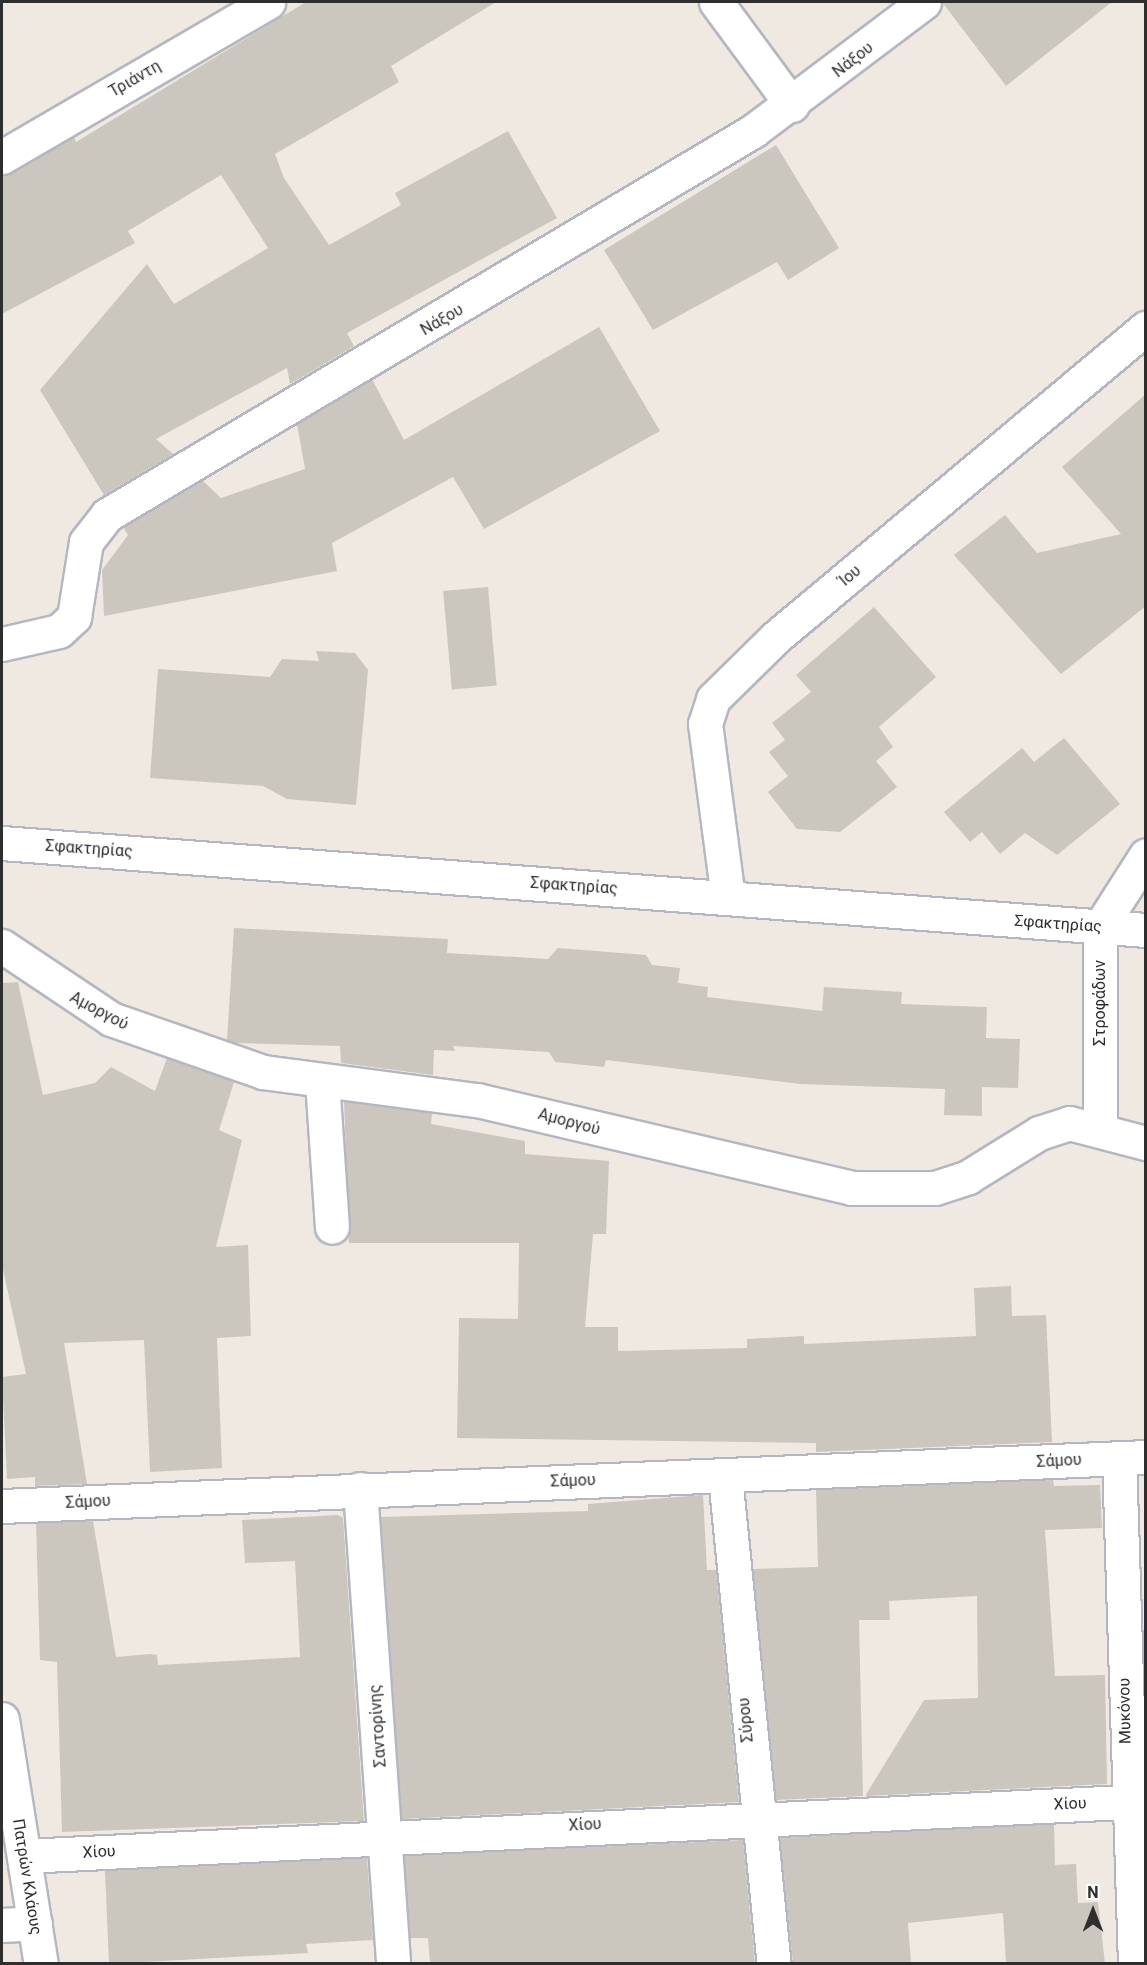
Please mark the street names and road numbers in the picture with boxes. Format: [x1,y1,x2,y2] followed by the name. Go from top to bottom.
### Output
[829,38,877,82] street label: Νάξου
[106,56,164,102] street label: Τριάντη
[417,300,467,340] street label: Νάξου
[835,561,865,591] street label: Ίου
[45,836,133,862] street label: Σφακτηρίας
[530,873,618,899] street label: Σφακτηρίας
[1014,911,1102,937] street label: Σφακτηρίας
[1090,960,1110,1046] street label: Στροφάδων
[67,988,131,1034] street label: Αμοργού
[536,1105,602,1139] street label: Αμοργού
[1036,1450,1082,1472] street label: Σάμου
[550,1471,596,1491] street label: Σάμου
[65,1491,111,1513] street label: Σάμου
[1115,1678,1135,1744] street label: Μυκόνου
[366,1684,390,1768] street label: Σαντορίνης
[734,1697,758,1743] street label: Σύρου
[1053,1794,1087,1814] street label: Χίου
[568,1815,602,1835] street label: Χίου
[8,1818,46,1936] street label: Πατρών Κλάους
[82,1842,116,1862] street label: Χίου

